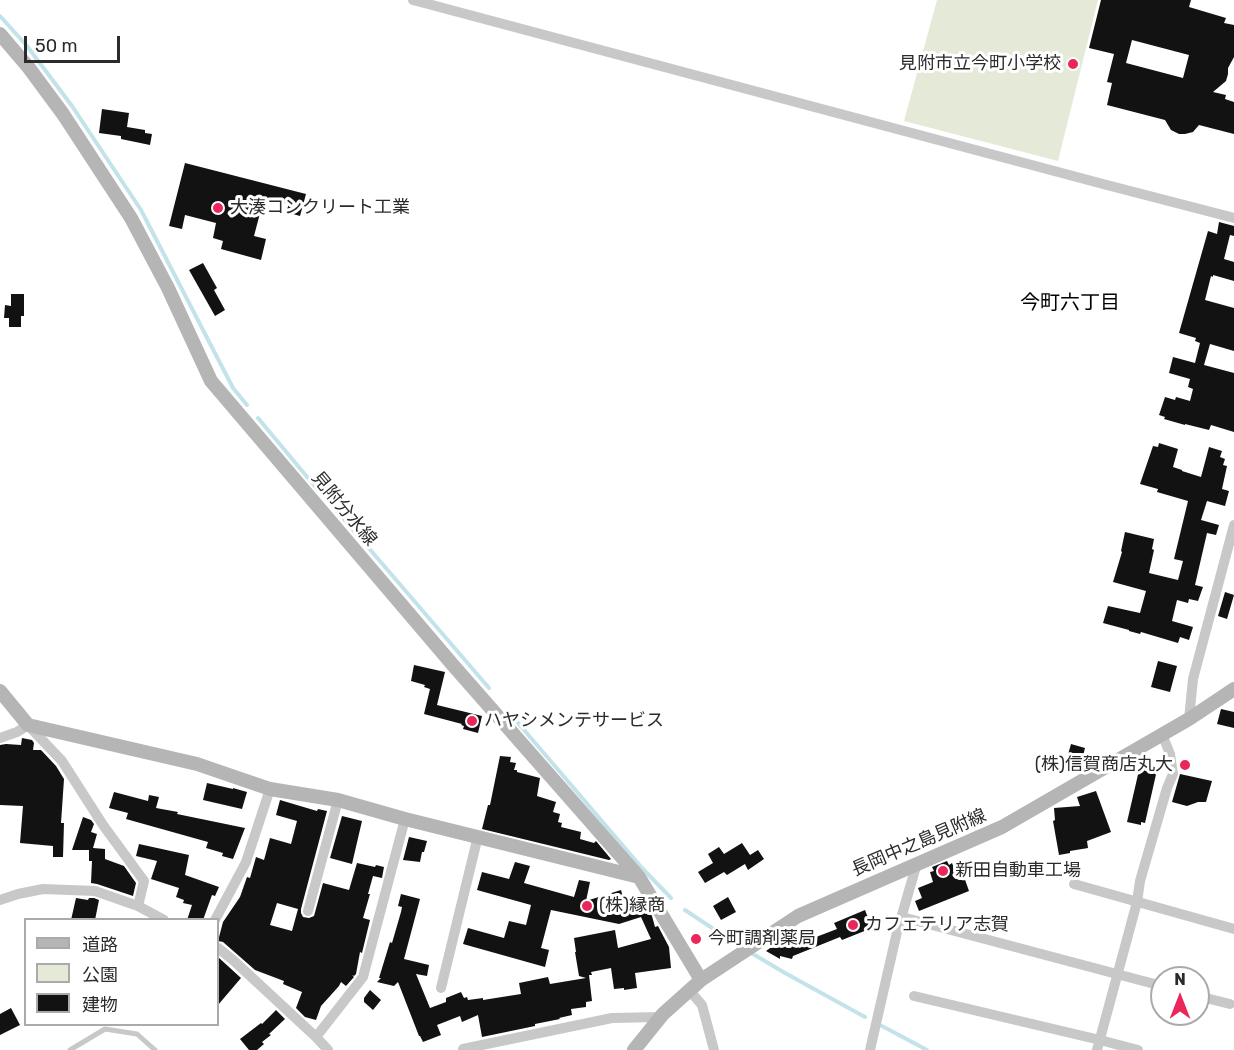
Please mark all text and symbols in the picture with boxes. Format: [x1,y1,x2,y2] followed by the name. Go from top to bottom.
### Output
[27,24,123,62] scale bar
[35,35,78,57] text: 50 m
[899,53,1061,75] place label: 見附市立今町小学校
[1066,57,1080,71] marker: 見附市立今町小学校
[230,197,410,219] place label: 大湊コンクリート工業
[211,201,225,215] marker: 大湊コンクリート工業
[1020,291,1120,315] district label: 今町六丁目
[307,468,381,550] street label: 見附分水線
[484,710,664,732] place label: ハヤシメンテサービス
[465,714,479,728] marker: ハヤシメンテサービス
[1035,754,1173,776] place label: (株)信賀商店丸大
[1178,758,1192,772] marker: (株)信賀商店丸大
[849,805,989,881] street label: 長岡中之島見附線
[955,860,1081,882] place label: 新田自動車工場
[936,864,950,878] marker: 新田自動車工場
[599,895,665,917] place label: (株)縁商
[580,899,594,913] marker: (株)縁商
[865,914,1009,936] place label: カフェテリア志賀
[24,918,219,1026] legend
[846,918,860,932] marker: カフェテリア志賀
[708,928,816,950] place label: 今町調剤薬局
[689,932,703,946] marker: 今町調剤薬局
[82,934,118,956] text: 道路
[82,964,118,986] text: 公園
[1150,966,1210,1026] north arrow
[1174,970,1186,989] text: N
[82,994,118,1016] text: 建物

